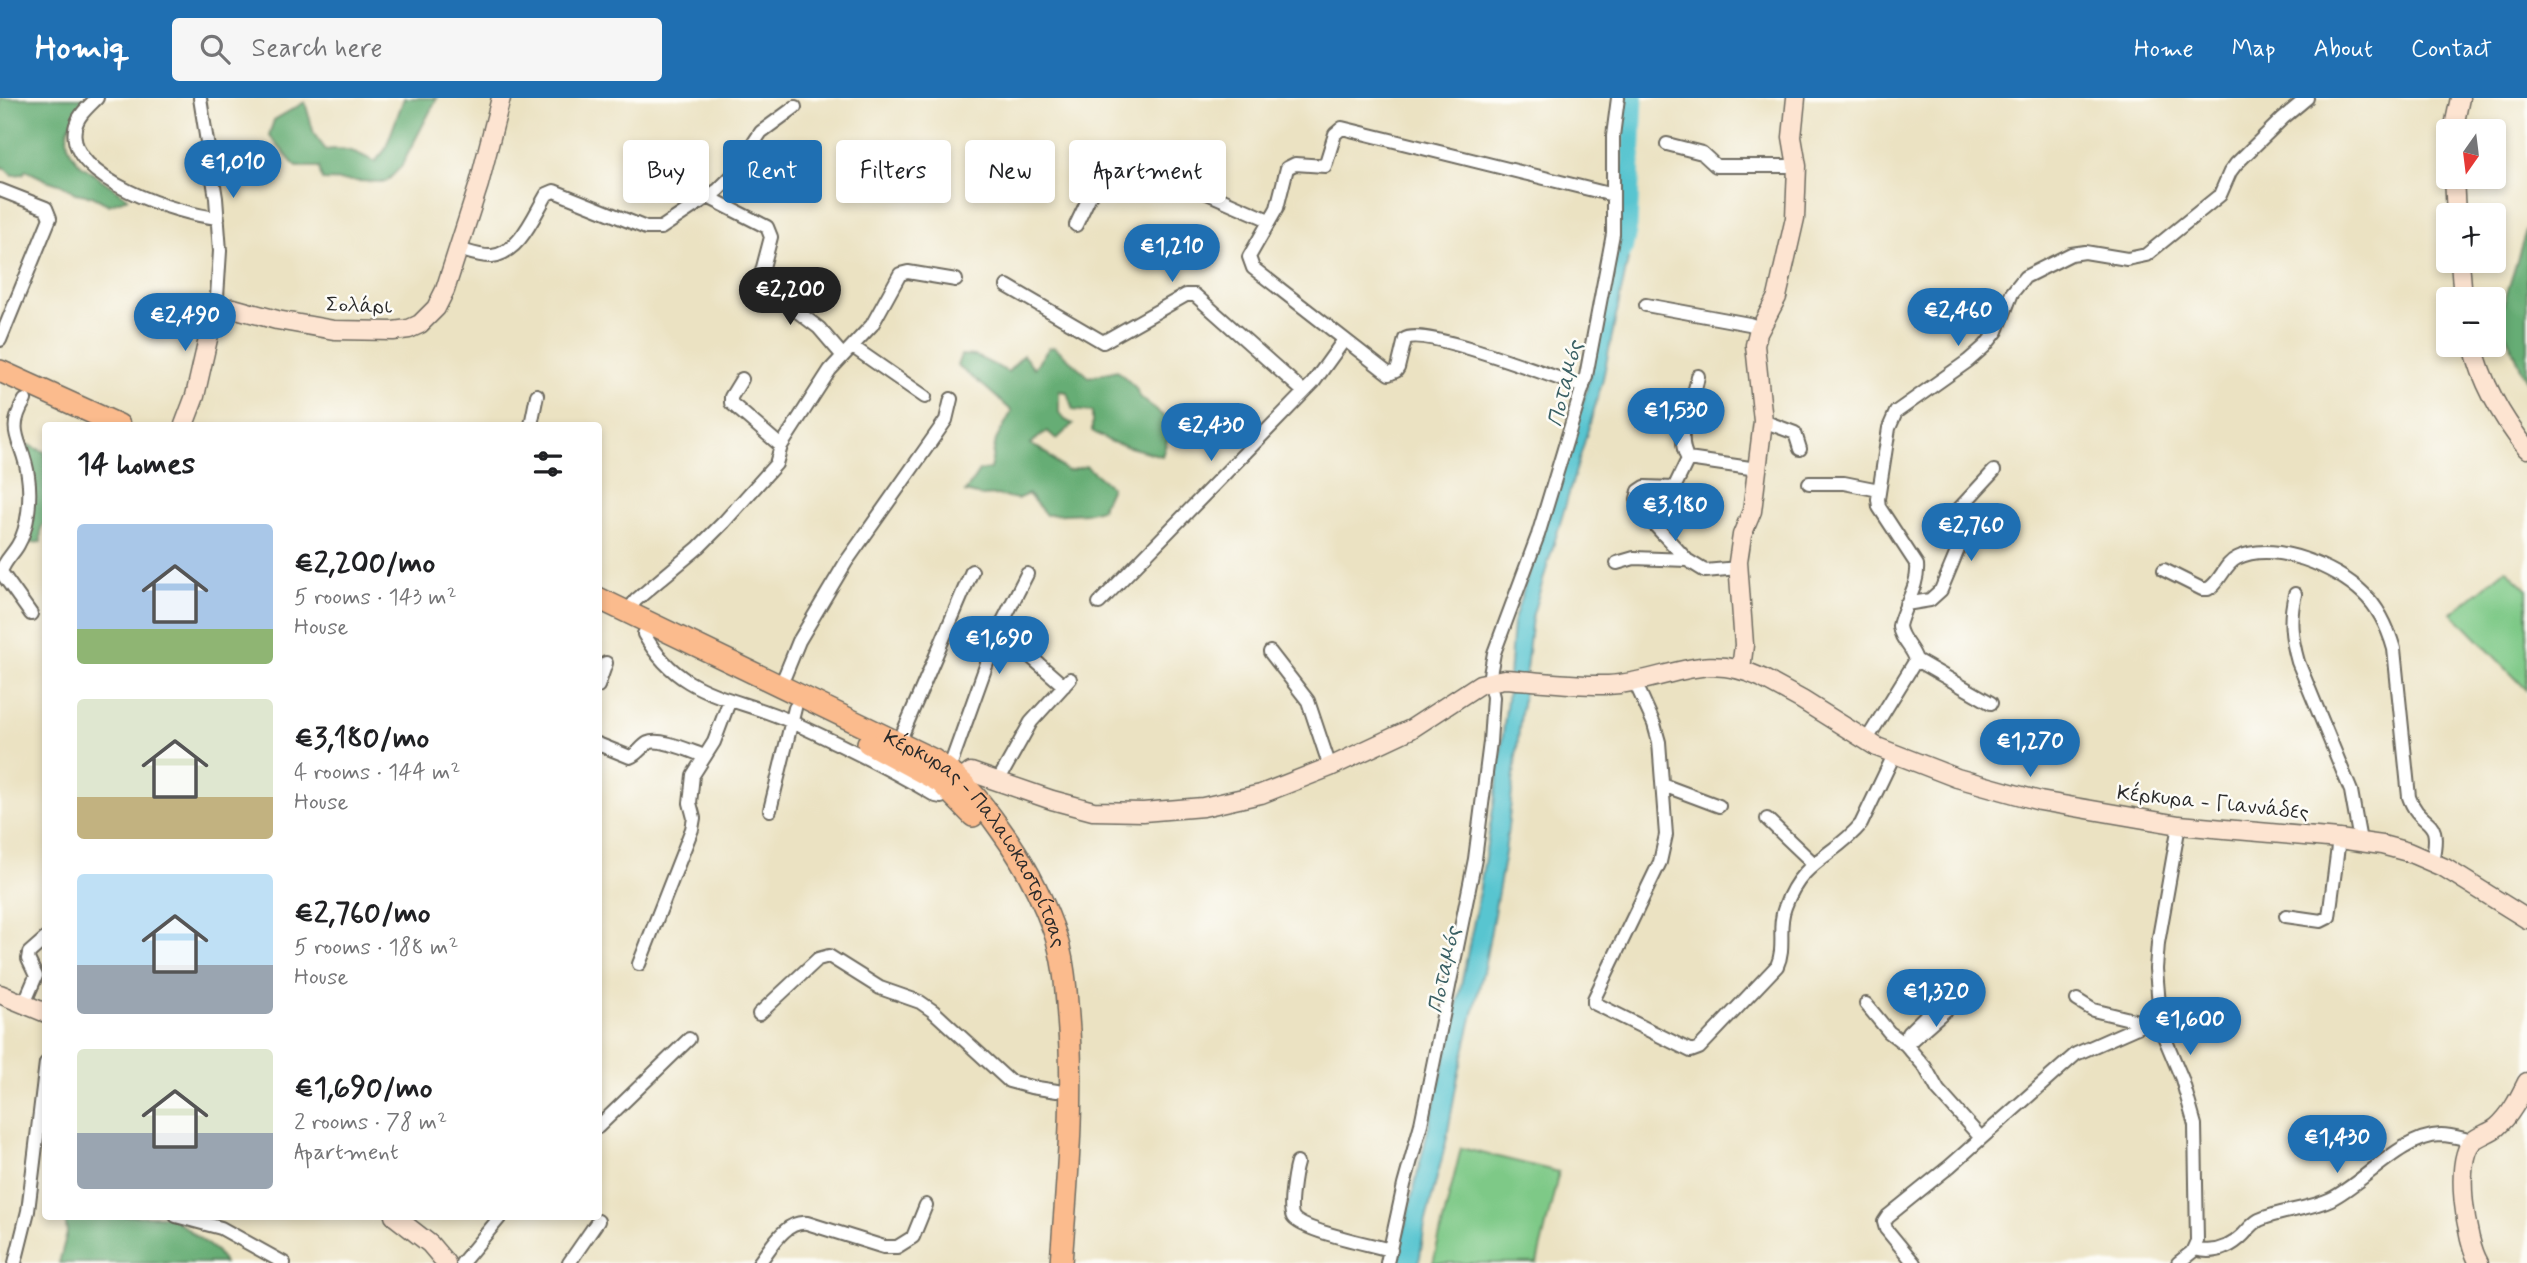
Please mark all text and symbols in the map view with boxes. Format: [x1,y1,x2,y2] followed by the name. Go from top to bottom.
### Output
[172,18,662,81] search box
[35,27,130,71] text: Homiq
[196,30,234,68] icon: search
[252,32,382,66] text: Search here
[2134,34,2194,65] text: Home
[2232,34,2276,65] text: Map
[2314,34,2373,65] text: About
[2411,34,2492,65] text: Contact
[2436,119,2506,189] north arrow
[2436,119,2506,357] map controls
[176,140,290,200] pin: €1,010
[623,140,709,203] chip: Buy
[723,140,822,203] chip: Rent
[836,140,951,203] chip: Filters
[965,140,1055,203] chip: New
[1069,140,1226,203] chip: Apartment
[200,148,266,178] text: €1,010
[2436,203,2506,273] button: +
[1115,225,1229,284] pin: €1,210
[1140,232,1204,262] text: €1,210
[733,268,847,327] pin: €2,200
[755,275,825,305] text: €2,200
[2436,287,2506,357] button: −
[1901,288,2015,348] pin: €2,460
[326,291,393,321] street label: Σολάρι
[128,294,242,353] pin: €2,490
[1923,296,1993,326] text: €2,460
[150,301,220,331] text: €2,490
[1541,336,1592,430] water label: Ποταμός
[1619,388,1733,448] pin: €1,530
[1644,396,1708,426] text: €1,530
[1154,404,1268,463] pin: €2,430
[1177,411,1245,441] text: €2,430
[77,445,195,484] text: 14 homes
[529,445,567,483] icon: filters
[1618,484,1732,543] pin: €3,180
[1642,491,1708,521] text: €3,180
[1914,504,2028,563] pin: €2,760
[1938,511,2004,541] text: €2,760
[294,544,435,583] text: €2,200/mo
[133,552,217,636] icon: home
[294,583,457,613] text: 5 rooms · 143 m²
[294,613,348,643] text: House
[942,616,1056,676] pin: €1,690
[965,624,1033,654] text: €1,690
[294,719,429,758] text: €3,180/mo
[1973,720,2087,779] pin: €1,270
[879,724,1073,951] street label: Κέρκυρας - Παλαιοκαστρίτσας
[133,727,217,811] icon: home
[1996,727,2064,757] text: €1,270
[294,758,461,788] text: 4 rooms · 144 m²
[2116,778,2310,827] street label: Κέρκυρα - Γιαννάδες
[294,788,348,818] text: House
[294,894,431,933] text: €2,760/mo
[133,902,217,986] icon: home
[1421,922,1469,1016] water label: Ποταμός
[294,933,458,963] text: 5 rooms · 188 m²
[294,963,348,993] text: House
[1879,970,1993,1029] pin: €1,320
[1903,977,1969,1007] text: €1,320
[2133,998,2247,1057] pin: €1,600
[2155,1005,2225,1035] text: €1,600
[294,1069,433,1108] text: €1,690/mo
[133,1077,217,1161] icon: home
[294,1108,447,1138] text: 2 rooms · 78 m²
[2280,1116,2394,1175] pin: €1,430
[2304,1123,2370,1153] text: €1,430
[294,1138,399,1168] text: Apartment

